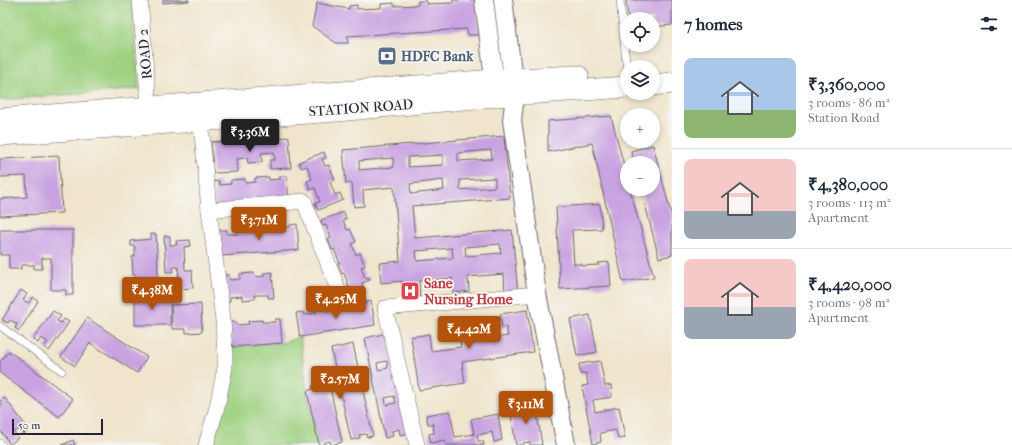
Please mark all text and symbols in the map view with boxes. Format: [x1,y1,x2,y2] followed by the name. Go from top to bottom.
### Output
[620,12,660,196] map controls
[620,12,660,52] button: locate
[978,13,1000,35] icon: filters
[684,14,743,34] text: 7 homes
[134,28,156,80] street label: ROAD 2
[376,45,398,67] bank icon: HDFC Bank
[401,48,474,65] place label: HDFC Bank
[620,60,660,100] button: layers
[716,74,764,122] icon: home
[808,74,885,94] text: ₹3,360,000
[808,95,889,110] text: 3 rooms · 86 m²
[308,96,414,120] street label: STATION ROAD
[620,108,660,148] button: +
[808,110,880,125] text: Station Road
[217,119,283,153] pin: ₹3.36M
[230,124,270,139] text: ₹3.36M
[620,156,660,196] button: −
[808,174,888,194] text: ₹4,380,000
[716,175,764,223] icon: home
[808,195,890,210] text: 3 rooms · 113 m²
[226,207,292,241] pin: ₹3.71M
[808,210,869,225] text: Apartment
[240,212,278,227] text: ₹3.71M
[808,274,892,294] text: ₹4,420,000
[424,275,513,308] place label: Sane Nursing Home
[716,275,764,323] icon: home
[119,277,185,311] pin: ₹4.38M
[399,280,421,302] hospital icon: Sane Nursing Home
[131,282,173,297] text: ₹4.38M
[303,286,369,320] pin: ₹4.25M
[315,291,357,306] text: ₹4.25M
[808,295,889,310] text: 3 rooms · 98 m²
[808,310,869,325] text: Apartment
[436,316,502,350] pin: ₹4.42M
[447,321,491,336] text: ₹4.42M
[307,366,373,400] pin: ₹2.57M
[320,371,360,386] text: ₹2.57M
[493,391,559,425] pin: ₹3.11M
[508,396,544,411] text: ₹3.11M
[12,417,103,436] scale bar
[18,419,40,432] text: 50 m

